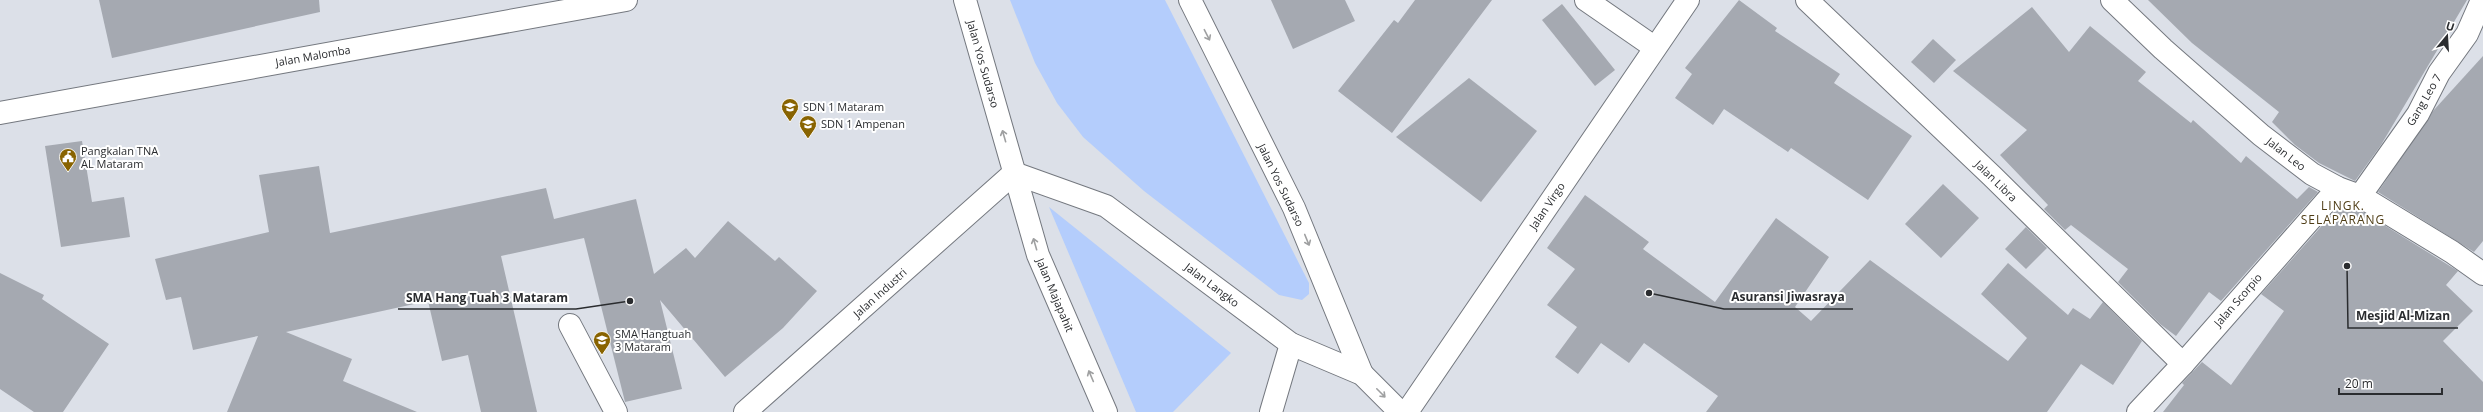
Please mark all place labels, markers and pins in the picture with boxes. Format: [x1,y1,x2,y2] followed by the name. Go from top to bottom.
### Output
[780,97,800,122] school or university icon: SDN 1 Mataram
[803,99,884,114] place label: SDN 1 Mataram
[798,114,818,139] school or university icon: SDN 1 Ampenan
[821,116,905,131] place label: SDN 1 Ampenan
[81,143,158,171] place label: Pangkalan TNA AL Mataram
[58,147,78,172] public building icon: Pangkalan TNA AL Mataram
[398,285,576,309] callout: SMA Hang Tuah 3 Mataram
[1724,285,1853,309] callout: Asuransi Jiwasraya
[2348,304,2458,328] callout: Mesjid Al-Mizan
[615,326,691,354] place label: SMA Hangtuah 3 Mataram
[592,330,612,355] school or university icon: SMA Hangtuah 3 Mataram

